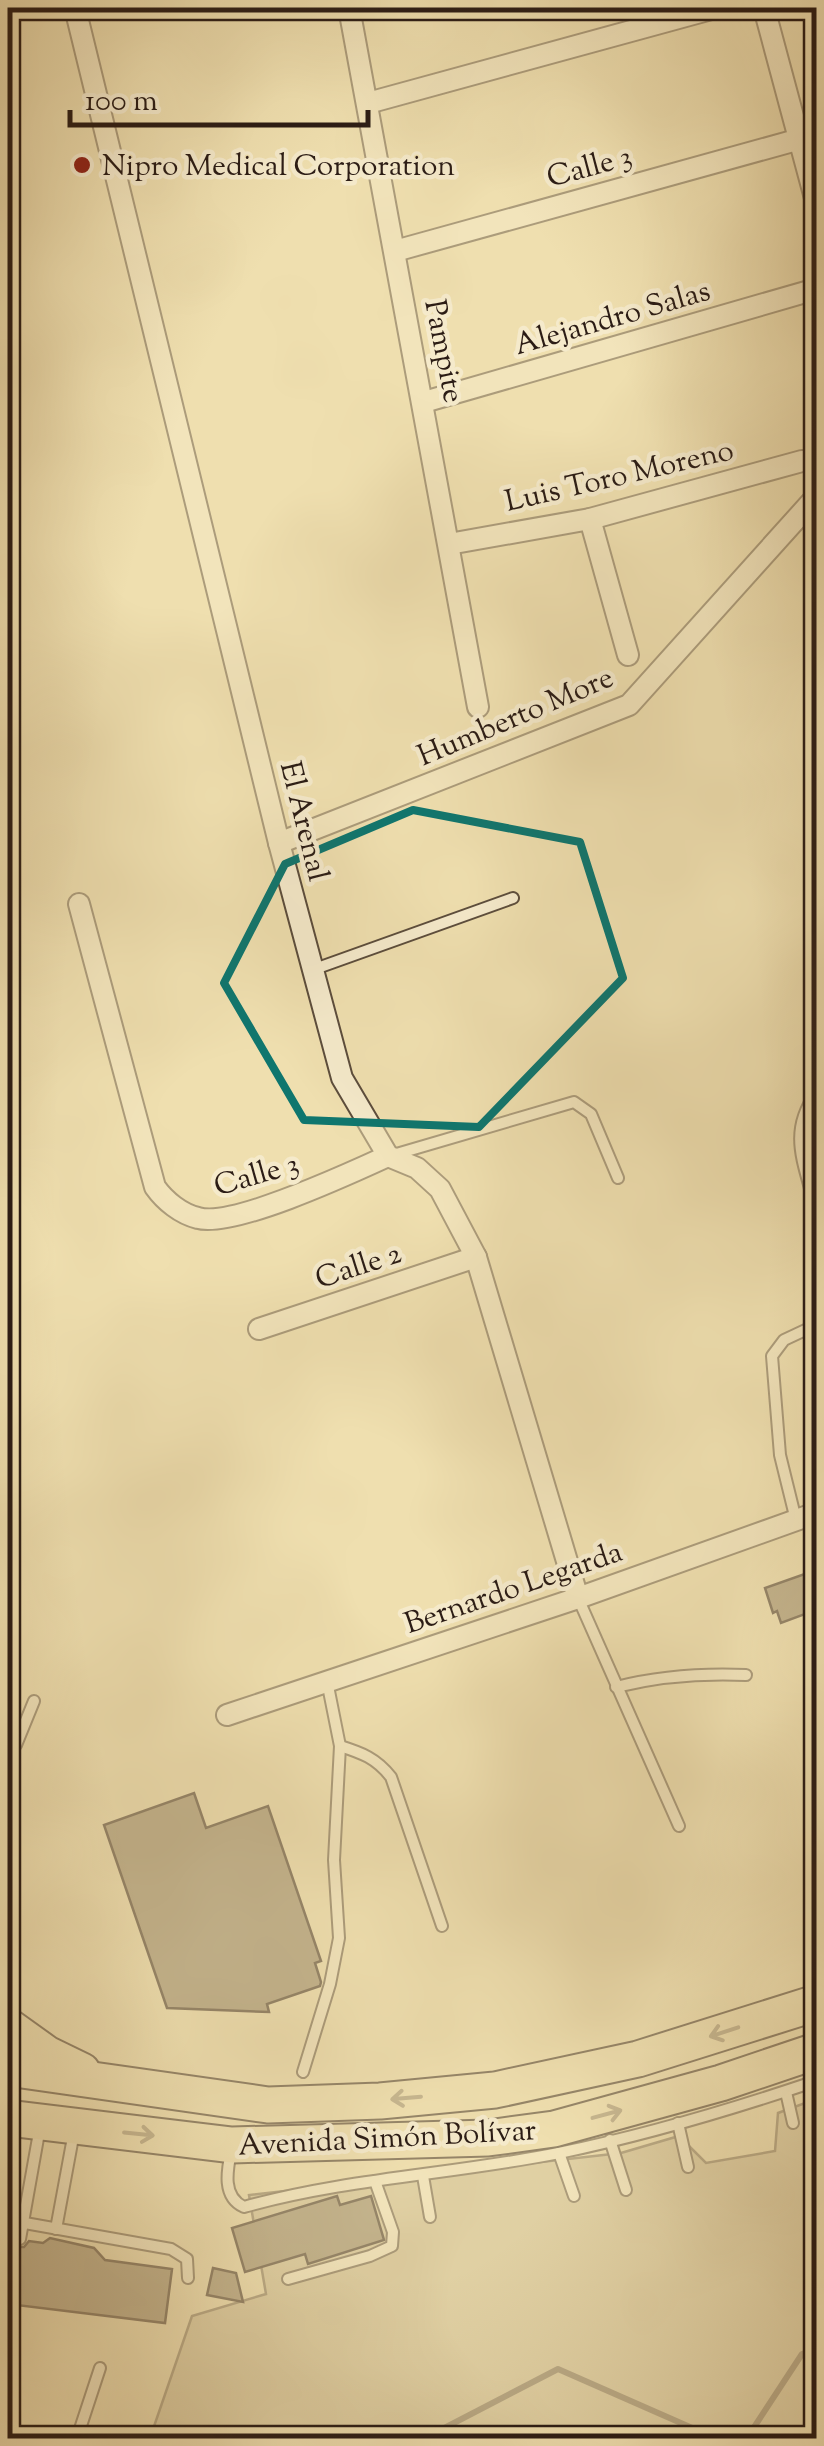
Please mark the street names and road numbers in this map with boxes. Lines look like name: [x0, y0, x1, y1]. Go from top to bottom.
street label: Calle 3: [542, 136, 637, 200]
street label: Alejandro Salas: [510, 271, 716, 368]
street label: Pampite: [412, 296, 474, 407]
street label: Luis Toro Moreno: [501, 430, 738, 525]
street label: Humberto More: [411, 658, 621, 779]
street label: El Arenal: [267, 757, 338, 886]
street label: Calle 3: [209, 1144, 304, 1209]
street label: Calle 2: [310, 1233, 407, 1301]
street label: Bernardo Legarda: [399, 1532, 629, 1647]
street label: Avenida Simón Bolívar: [237, 2110, 537, 2169]

